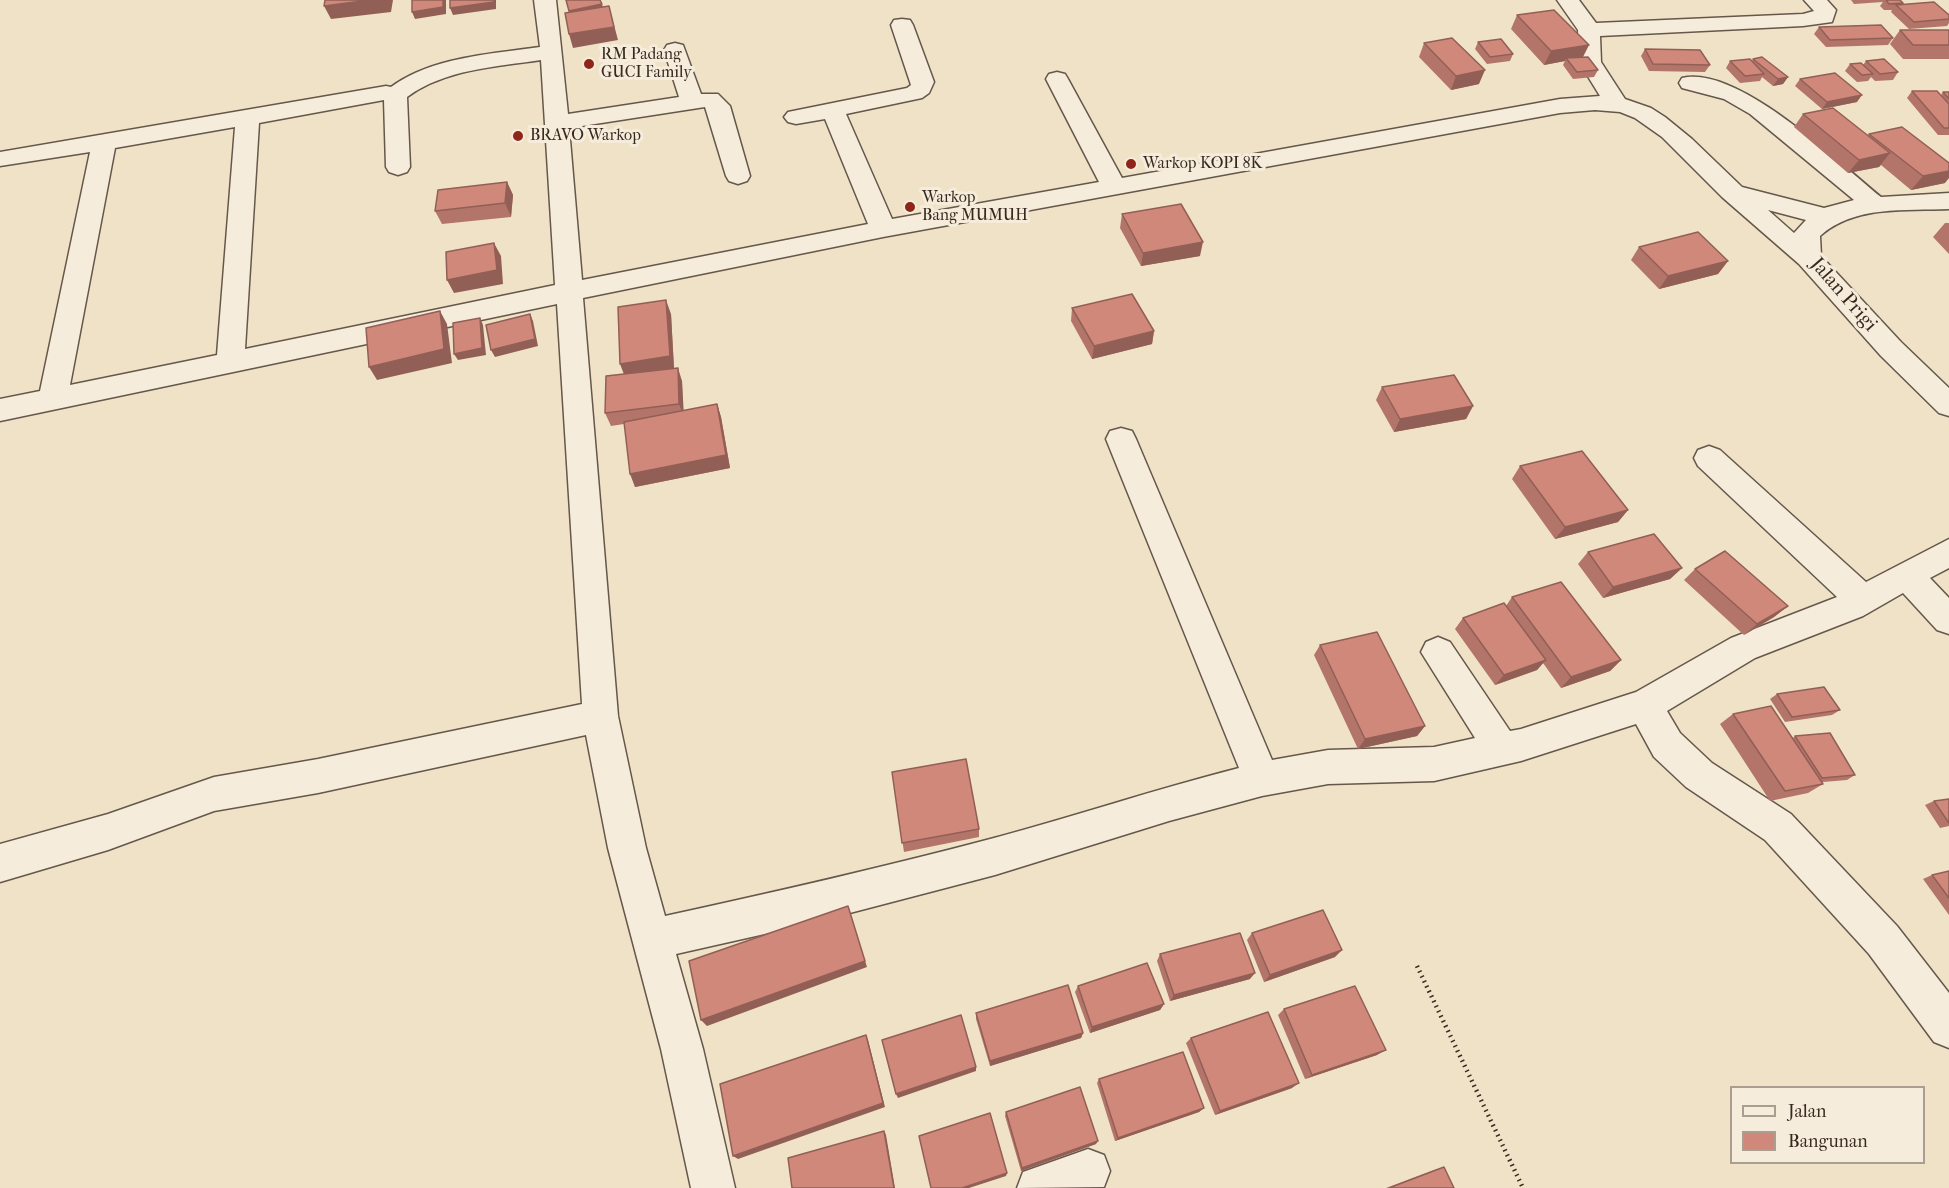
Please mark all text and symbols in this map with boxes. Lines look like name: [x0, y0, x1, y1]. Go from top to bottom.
place label: RM Padang GUCI Family: [601, 45, 692, 83]
marker: RM Padang GUCI Family: [582, 57, 596, 71]
place label: BRAVO Warkop: [530, 126, 641, 146]
marker: BRAVO Warkop: [511, 129, 525, 143]
place label: Warkop KOPI 8K: [1143, 154, 1262, 174]
marker: Warkop KOPI 8K: [1124, 157, 1138, 171]
place label: Warkop Bang MUMUH: [922, 188, 1028, 226]
marker: Warkop Bang MUMUH: [903, 200, 917, 214]
street label: Jalan Prigi: [1804, 253, 1882, 337]
legend: [1730, 1086, 1925, 1164]
text: Jalan: [1788, 1101, 1826, 1122]
text: Bangunan: [1788, 1131, 1868, 1152]

